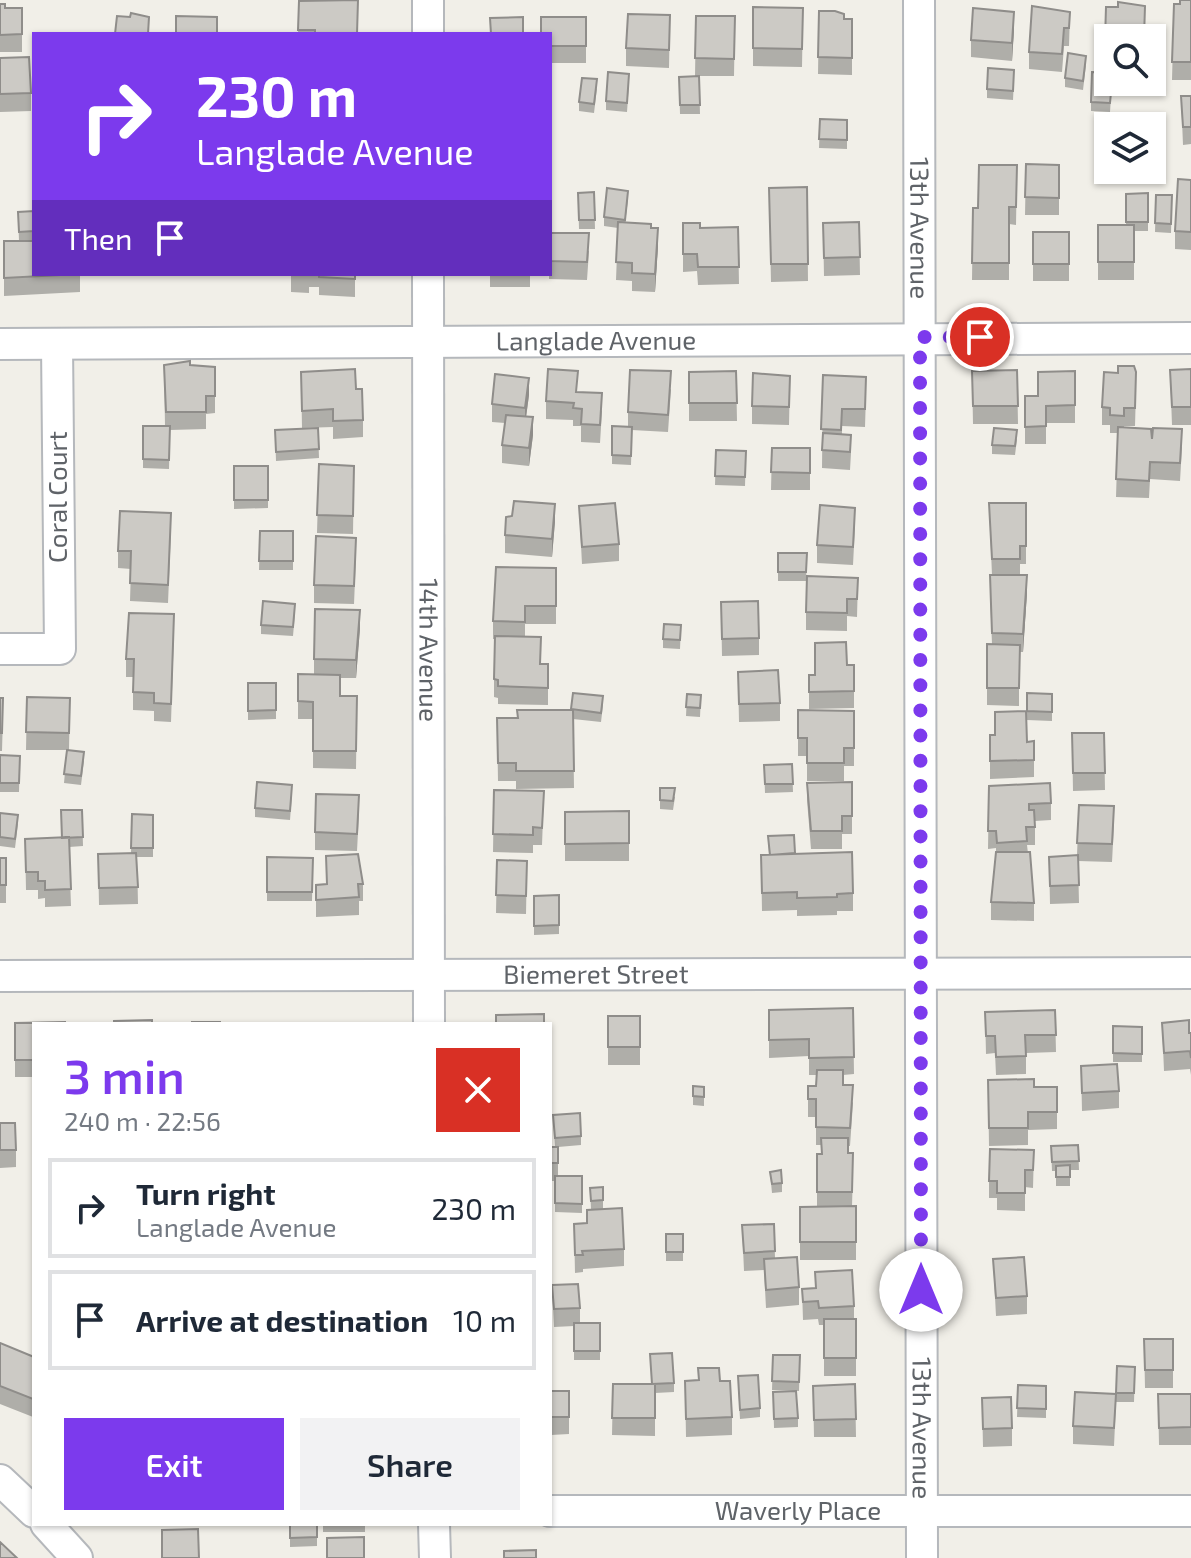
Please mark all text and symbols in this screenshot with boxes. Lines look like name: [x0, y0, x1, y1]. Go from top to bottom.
map controls: [1094, 24, 1166, 184]
button: search: [1094, 24, 1166, 96]
text: 230 m: [196, 61, 357, 128]
icon: right: [64, 64, 168, 168]
button: layers: [1094, 112, 1166, 184]
text: Langlade Avenue: [196, 129, 474, 172]
street label: 13th Avenue: [905, 157, 937, 299]
icon: arrive: [148, 216, 192, 260]
text: Then: [64, 220, 132, 256]
pin: [946, 303, 1014, 371]
icon: arrive: [958, 315, 1002, 359]
street label: Langlade Avenue: [496, 323, 696, 356]
street label: Coral Court: [41, 431, 72, 563]
street label: 14th Avenue: [414, 578, 446, 722]
street label: Biemeret Street: [503, 957, 689, 989]
text: 3 min: [64, 1046, 185, 1104]
button: close: [436, 1048, 520, 1132]
text: 240 m · 22:56: [64, 1105, 221, 1136]
text: Turn right: [136, 1175, 276, 1211]
icon: right: [68, 1186, 112, 1230]
text: 230 m: [431, 1190, 516, 1226]
text: Langlade Avenue: [136, 1211, 336, 1242]
position arrow: [879, 1248, 963, 1332]
icon: arrive: [68, 1298, 112, 1342]
text: Arrive at destination: [136, 1302, 428, 1338]
text: 10 m: [453, 1302, 516, 1338]
street label: 13th Avenue: [908, 1357, 939, 1499]
button: Exit: [64, 1418, 284, 1510]
button: Share: [300, 1418, 520, 1510]
street label: Waverly Place: [715, 1494, 881, 1525]

